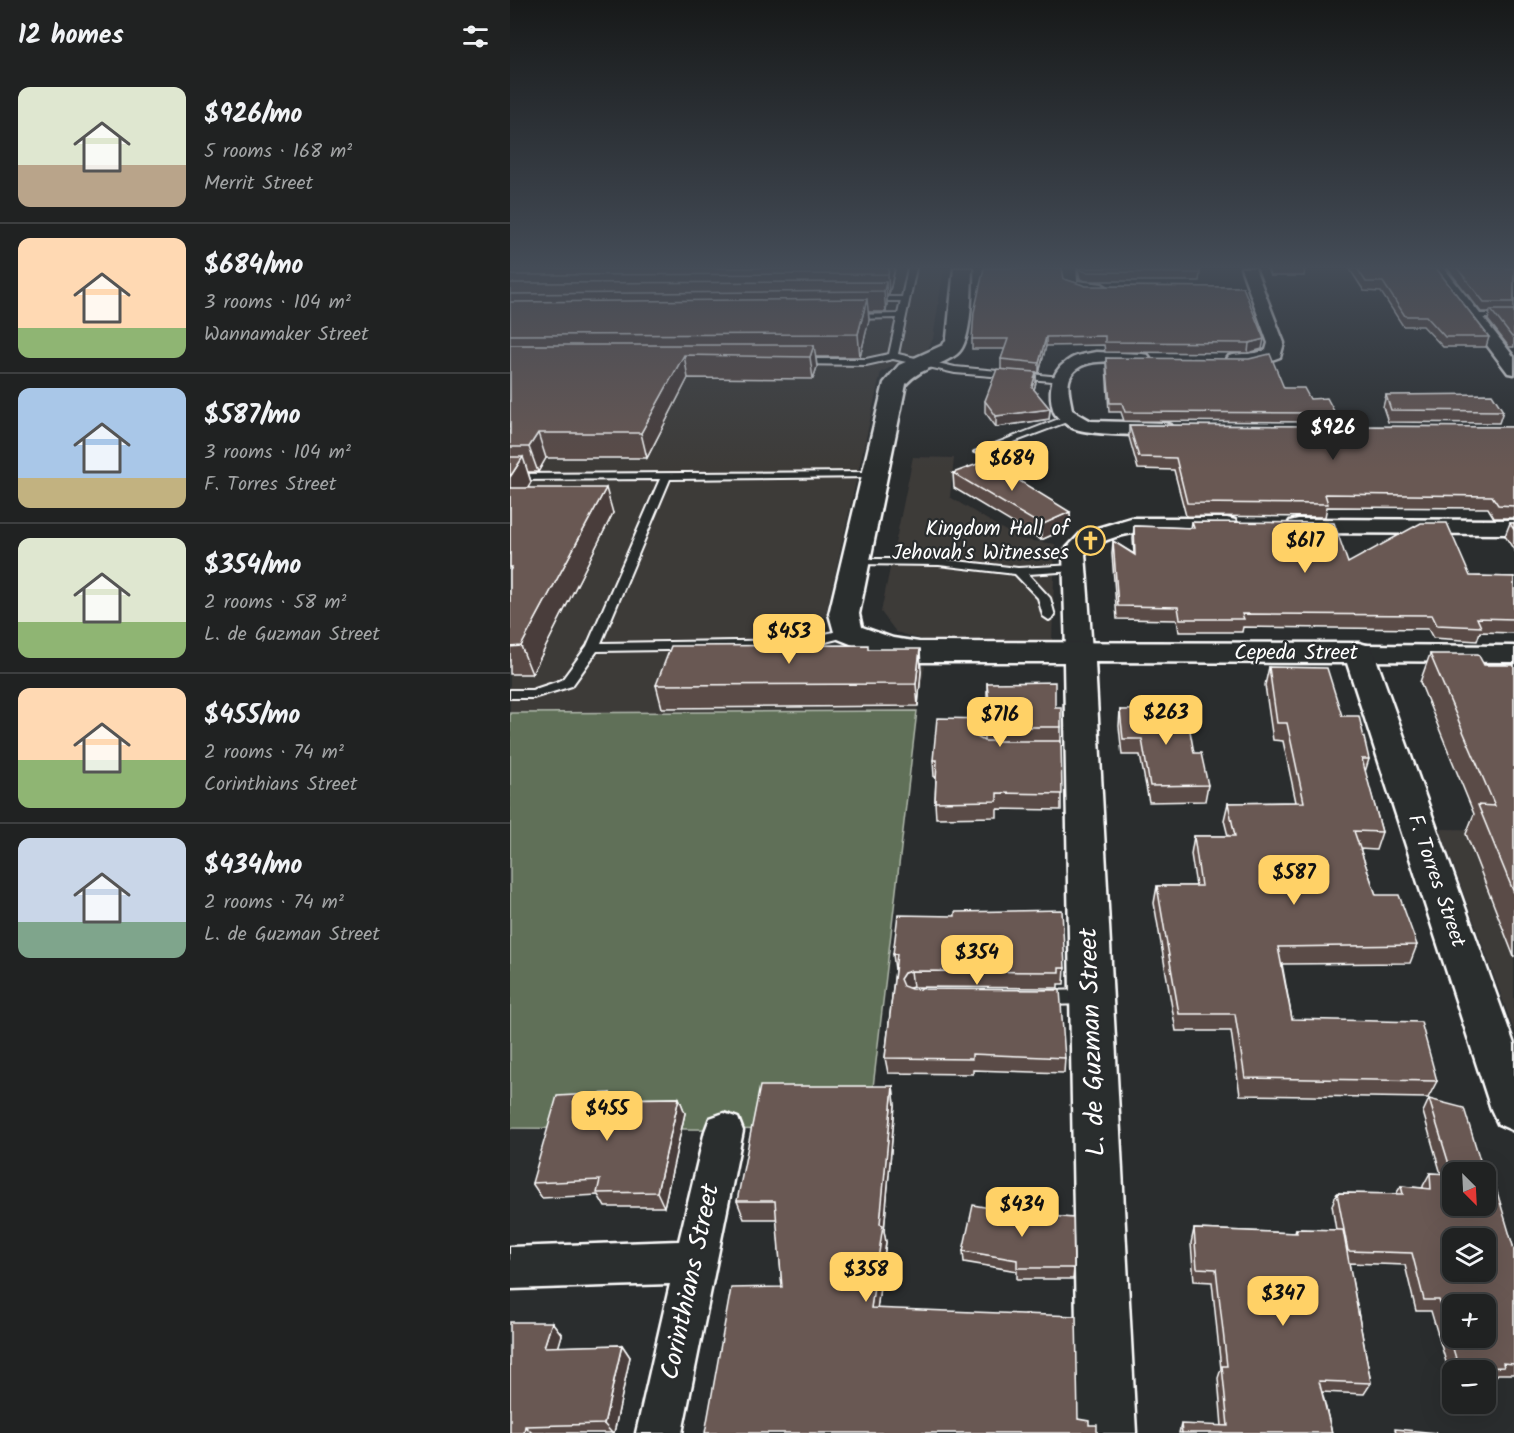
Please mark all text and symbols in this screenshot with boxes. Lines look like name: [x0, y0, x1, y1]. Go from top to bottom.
text: 12 homes: [18, 15, 124, 57]
icon: filters: [459, 20, 492, 53]
text: $926/mo: [204, 94, 302, 136]
icon: home: [66, 111, 138, 183]
text: 5 rooms · 168 m²: [204, 136, 352, 168]
text: Merrit Street: [204, 168, 313, 200]
text: $684/mo: [204, 245, 303, 287]
icon: home: [66, 262, 138, 334]
text: 3 rooms · 104 m²: [204, 287, 351, 319]
text: Wannamaker Street: [204, 319, 369, 351]
text: $587/mo: [204, 395, 301, 437]
pin: $926: [1297, 410, 1369, 461]
icon: home: [66, 412, 138, 484]
text: $926: [1311, 413, 1355, 445]
text: 3 rooms · 104 m²: [204, 437, 351, 469]
pin: $684: [976, 441, 1048, 492]
text: $684: [989, 444, 1035, 476]
text: F. Torres Street: [204, 469, 336, 501]
place label: Kingdom Hall of Jehovah's Witnesses: [892, 513, 1071, 570]
pin: $617: [1269, 523, 1341, 574]
church icon: Kingdom Hall of Jehovah's Witnesses: [1074, 525, 1106, 557]
text: $617: [1286, 526, 1324, 558]
text: $354/mo: [204, 545, 301, 587]
icon: home: [66, 562, 138, 634]
text: 2 rooms · 58 m²: [204, 587, 346, 619]
pin: $453: [753, 614, 825, 665]
text: $453: [767, 617, 811, 649]
text: L. de Guzman Street: [204, 619, 380, 651]
street label: Cepeda Street: [1234, 637, 1359, 670]
text: $455/mo: [204, 695, 300, 737]
pin: $263: [1130, 695, 1202, 746]
pin: $716: [964, 697, 1036, 748]
text: $263: [1143, 698, 1189, 730]
text: $716: [981, 700, 1019, 732]
icon: home: [66, 712, 138, 784]
text: 2 rooms · 74 m²: [204, 737, 344, 769]
text: Corinthians Street: [204, 769, 358, 801]
street label: F. Torres Street: [1398, 810, 1475, 953]
text: $434/mo: [204, 845, 302, 887]
pin: $587: [1258, 855, 1330, 906]
text: $587: [1272, 858, 1316, 890]
icon: home: [66, 862, 138, 934]
text: 2 rooms · 74 m²: [204, 887, 344, 919]
text: L. de Guzman Street: [204, 919, 380, 951]
street label: L. de Guzman Street: [1068, 926, 1118, 1157]
pin: $354: [941, 935, 1013, 986]
text: $354: [955, 938, 999, 970]
pin: $455: [571, 1091, 643, 1142]
text: $455: [586, 1094, 628, 1126]
north arrow: [1442, 1162, 1496, 1216]
map controls: [1442, 1162, 1496, 1414]
street label: Corinthians Street: [650, 1179, 732, 1384]
pin: $434: [986, 1187, 1058, 1238]
text: $434: [1000, 1190, 1044, 1222]
button: layers: [1442, 1228, 1496, 1282]
pin: $358: [830, 1252, 902, 1303]
text: $358: [844, 1255, 888, 1287]
pin: $347: [1247, 1276, 1319, 1327]
text: $347: [1261, 1279, 1305, 1311]
button: +: [1442, 1294, 1496, 1348]
button: −: [1442, 1360, 1496, 1414]

